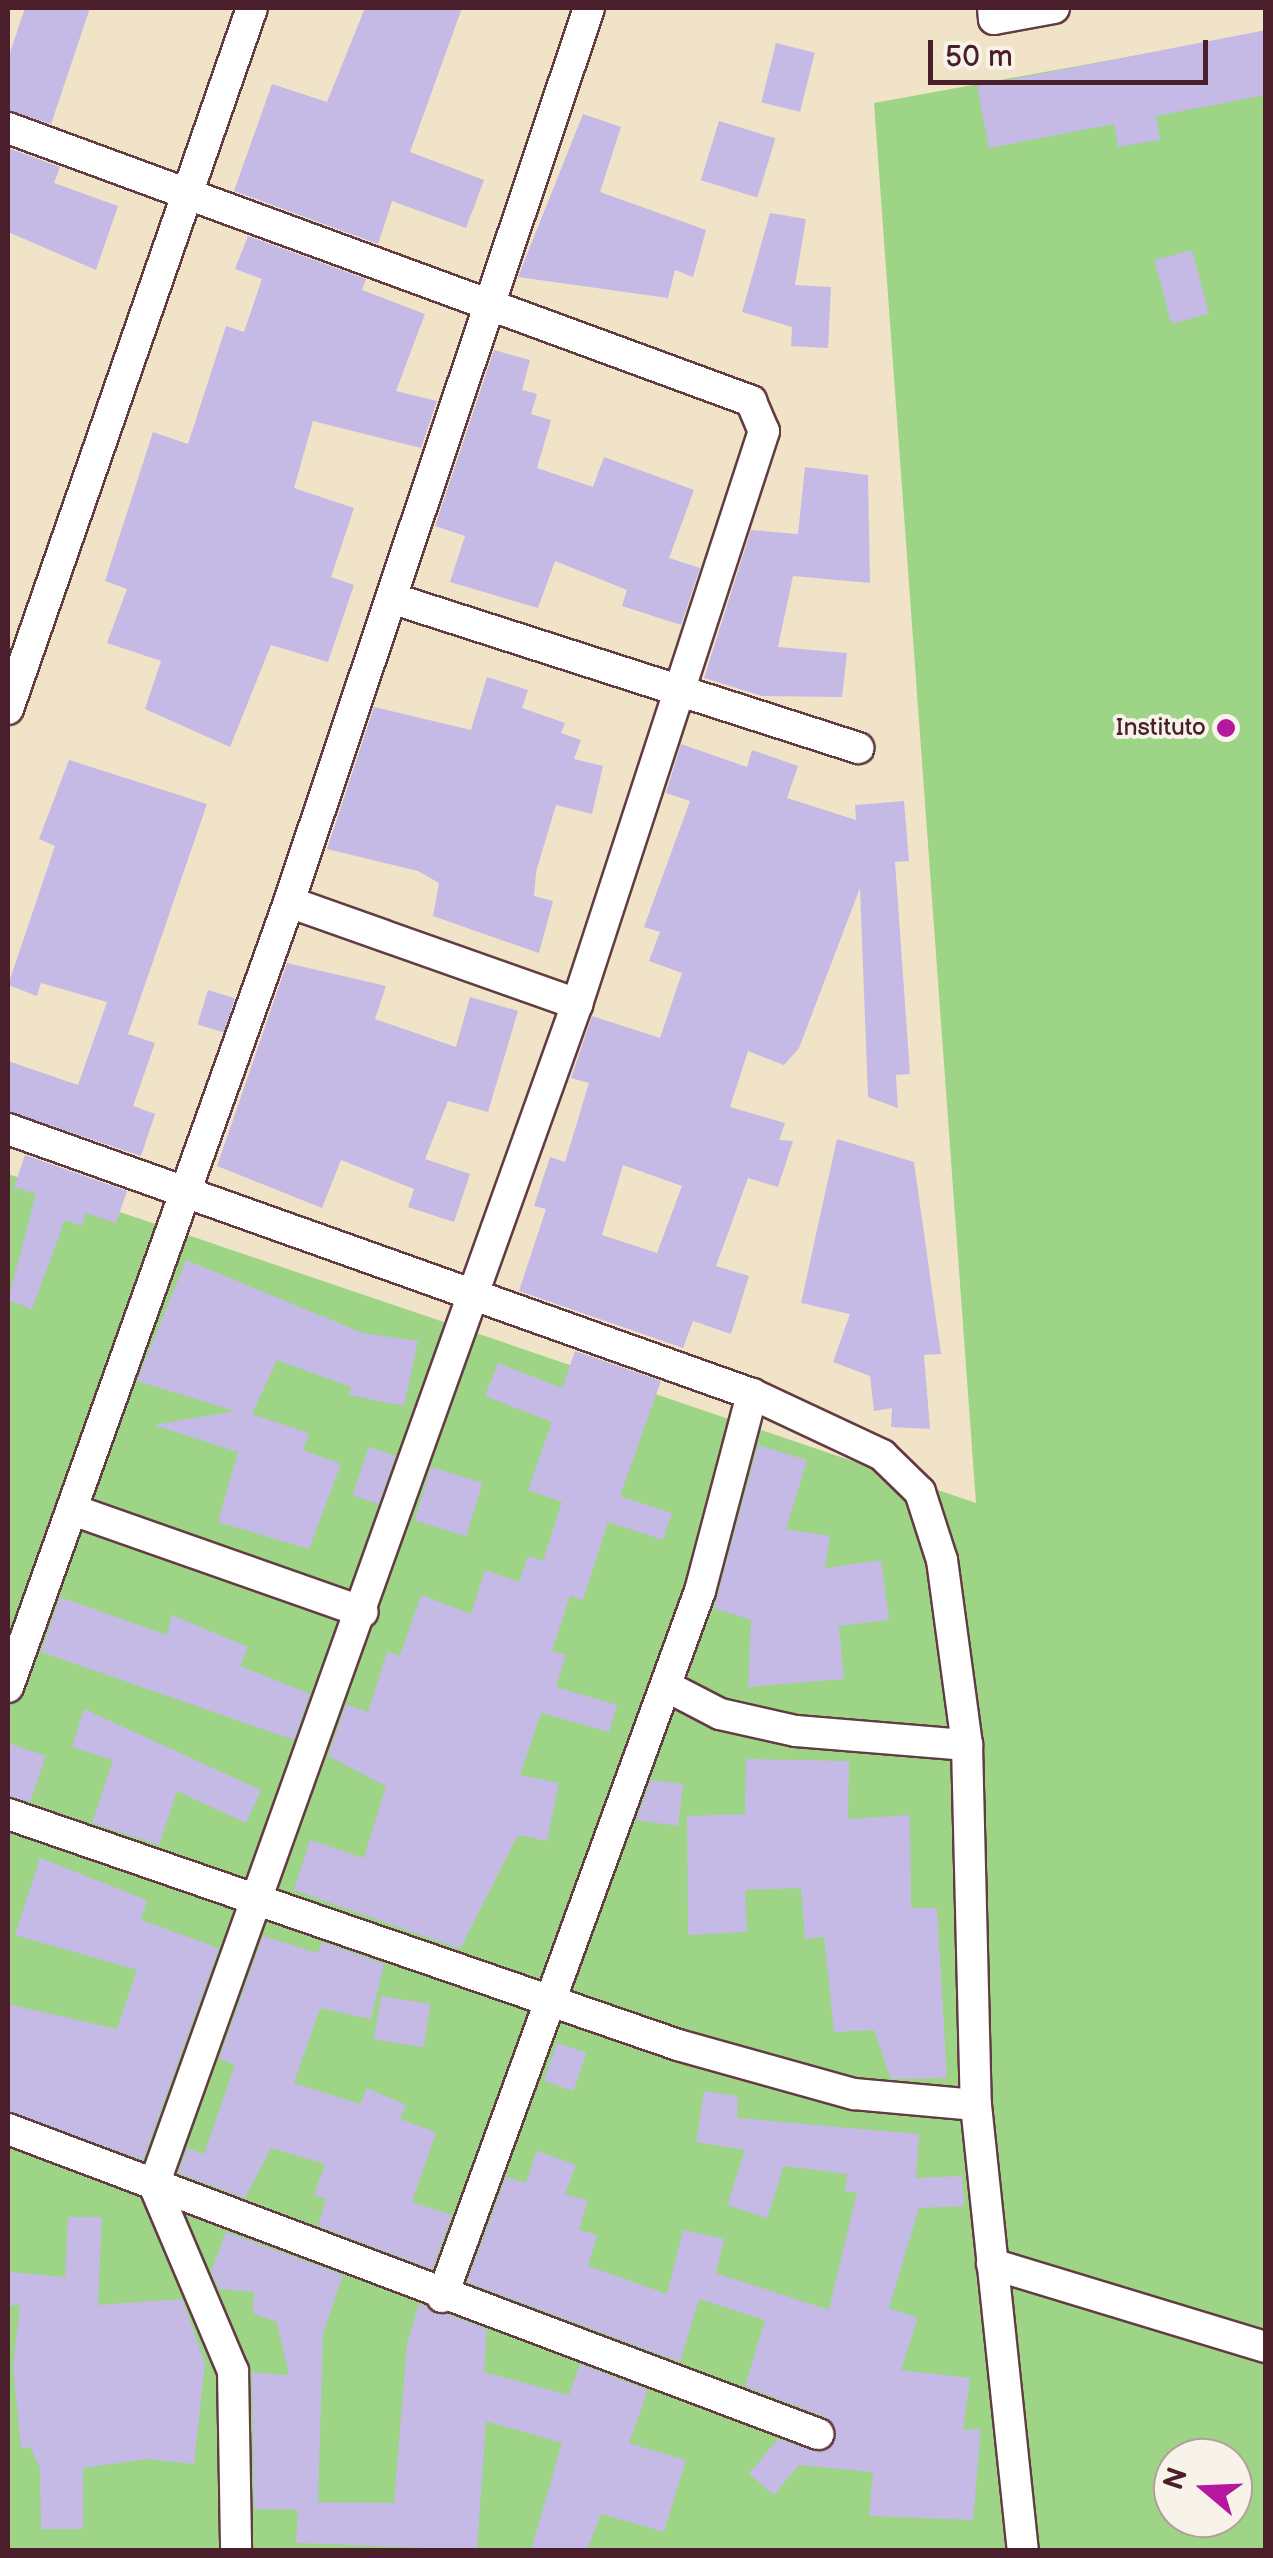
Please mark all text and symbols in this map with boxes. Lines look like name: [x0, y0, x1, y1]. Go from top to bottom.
scale bar: [933, 20, 1213, 82]
text: 50 m: [945, 39, 1013, 75]
place label: Instituto: [1116, 713, 1206, 743]
marker: Instituto: [1215, 717, 1237, 739]
north arrow: [1153, 2438, 1253, 2538]
text: N: [1157, 2463, 1195, 2494]

